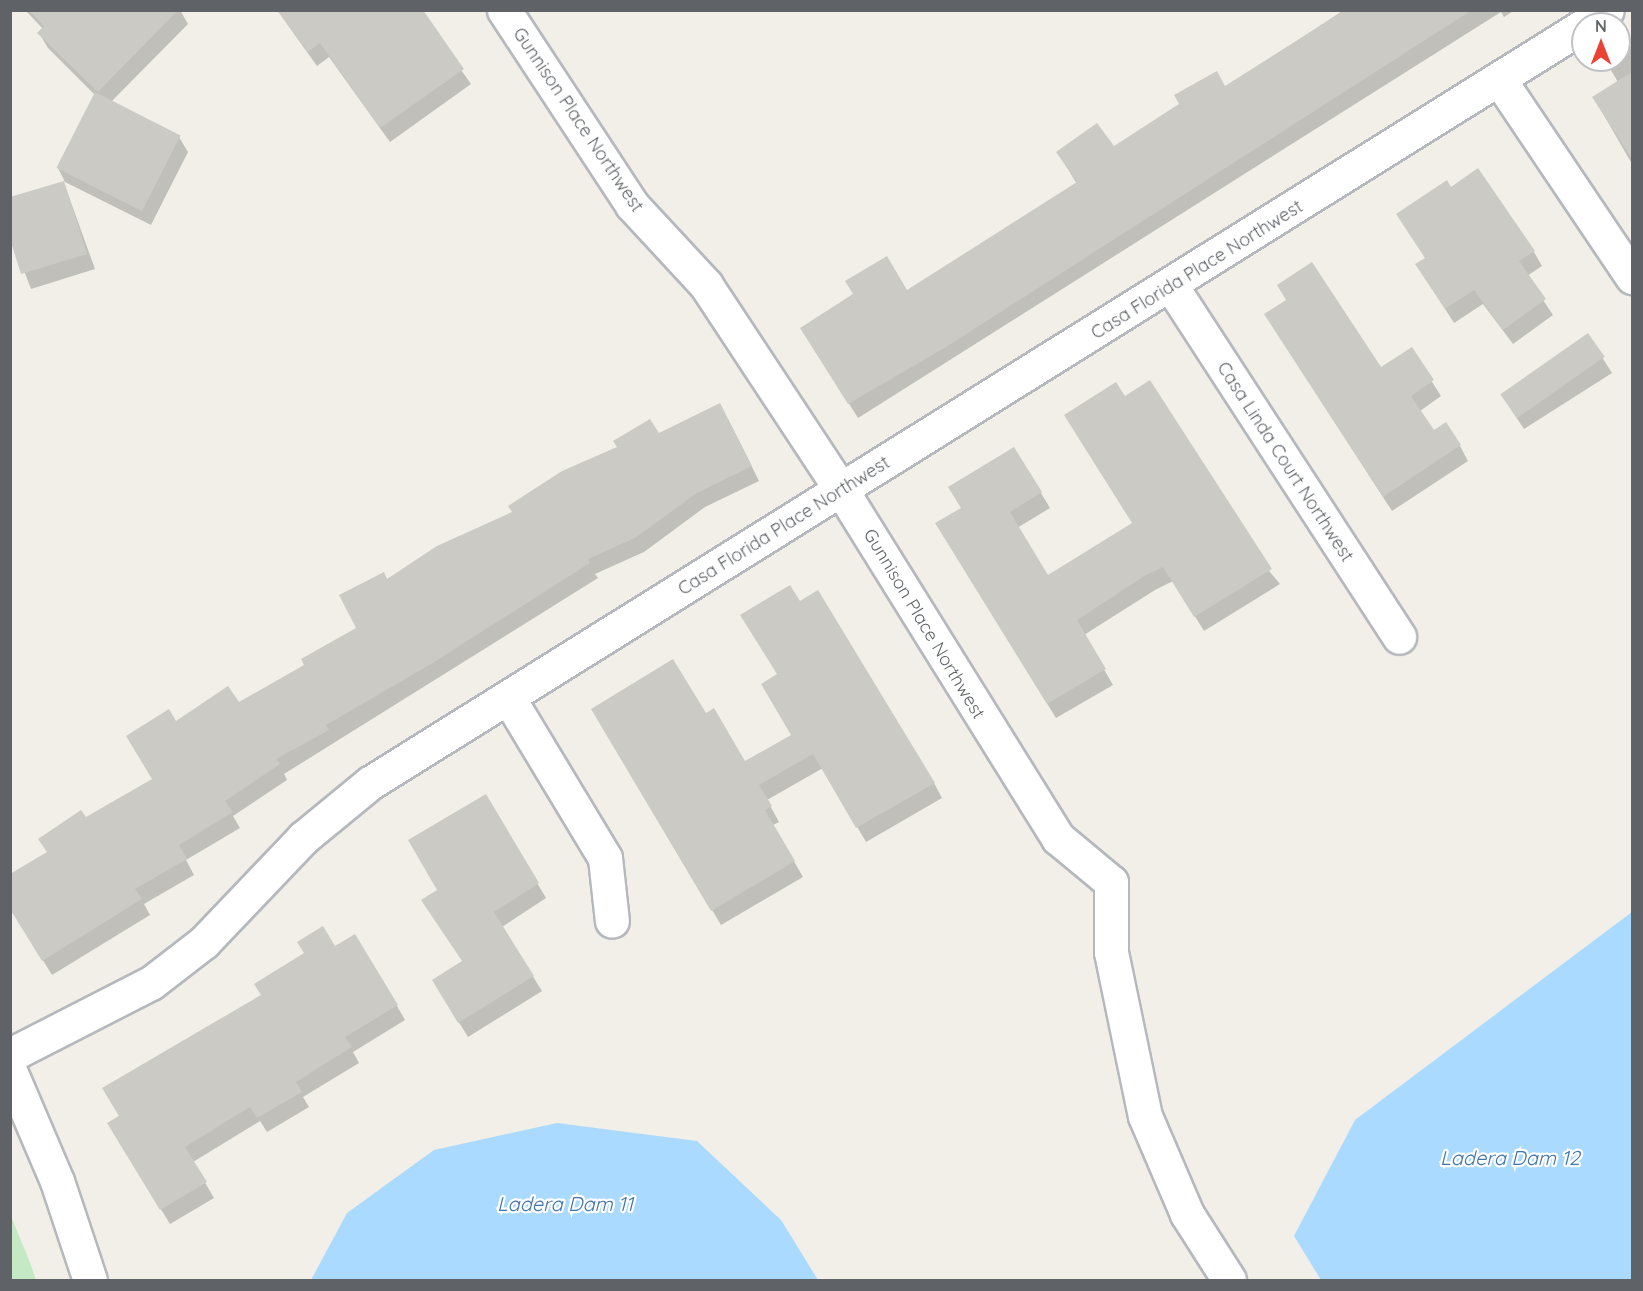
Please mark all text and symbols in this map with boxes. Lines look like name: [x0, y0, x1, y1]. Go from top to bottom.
north arrow: [1571, 12, 1631, 72]
text: N: [1595, 16, 1607, 36]
street label: Gunnison Place Northwest: [508, 24, 648, 216]
street label: Casa Florida Place Northwest: [1087, 196, 1307, 344]
street label: Casa Linda Court Northwest: [1212, 358, 1358, 566]
street label: Casa Florida Place Northwest: [674, 452, 894, 600]
street label: Gunnison Place Northwest: [859, 525, 989, 723]
water label: Ladera Dam 12: [1440, 1145, 1580, 1169]
water label: Ladera Dam 11: [497, 1191, 633, 1215]

